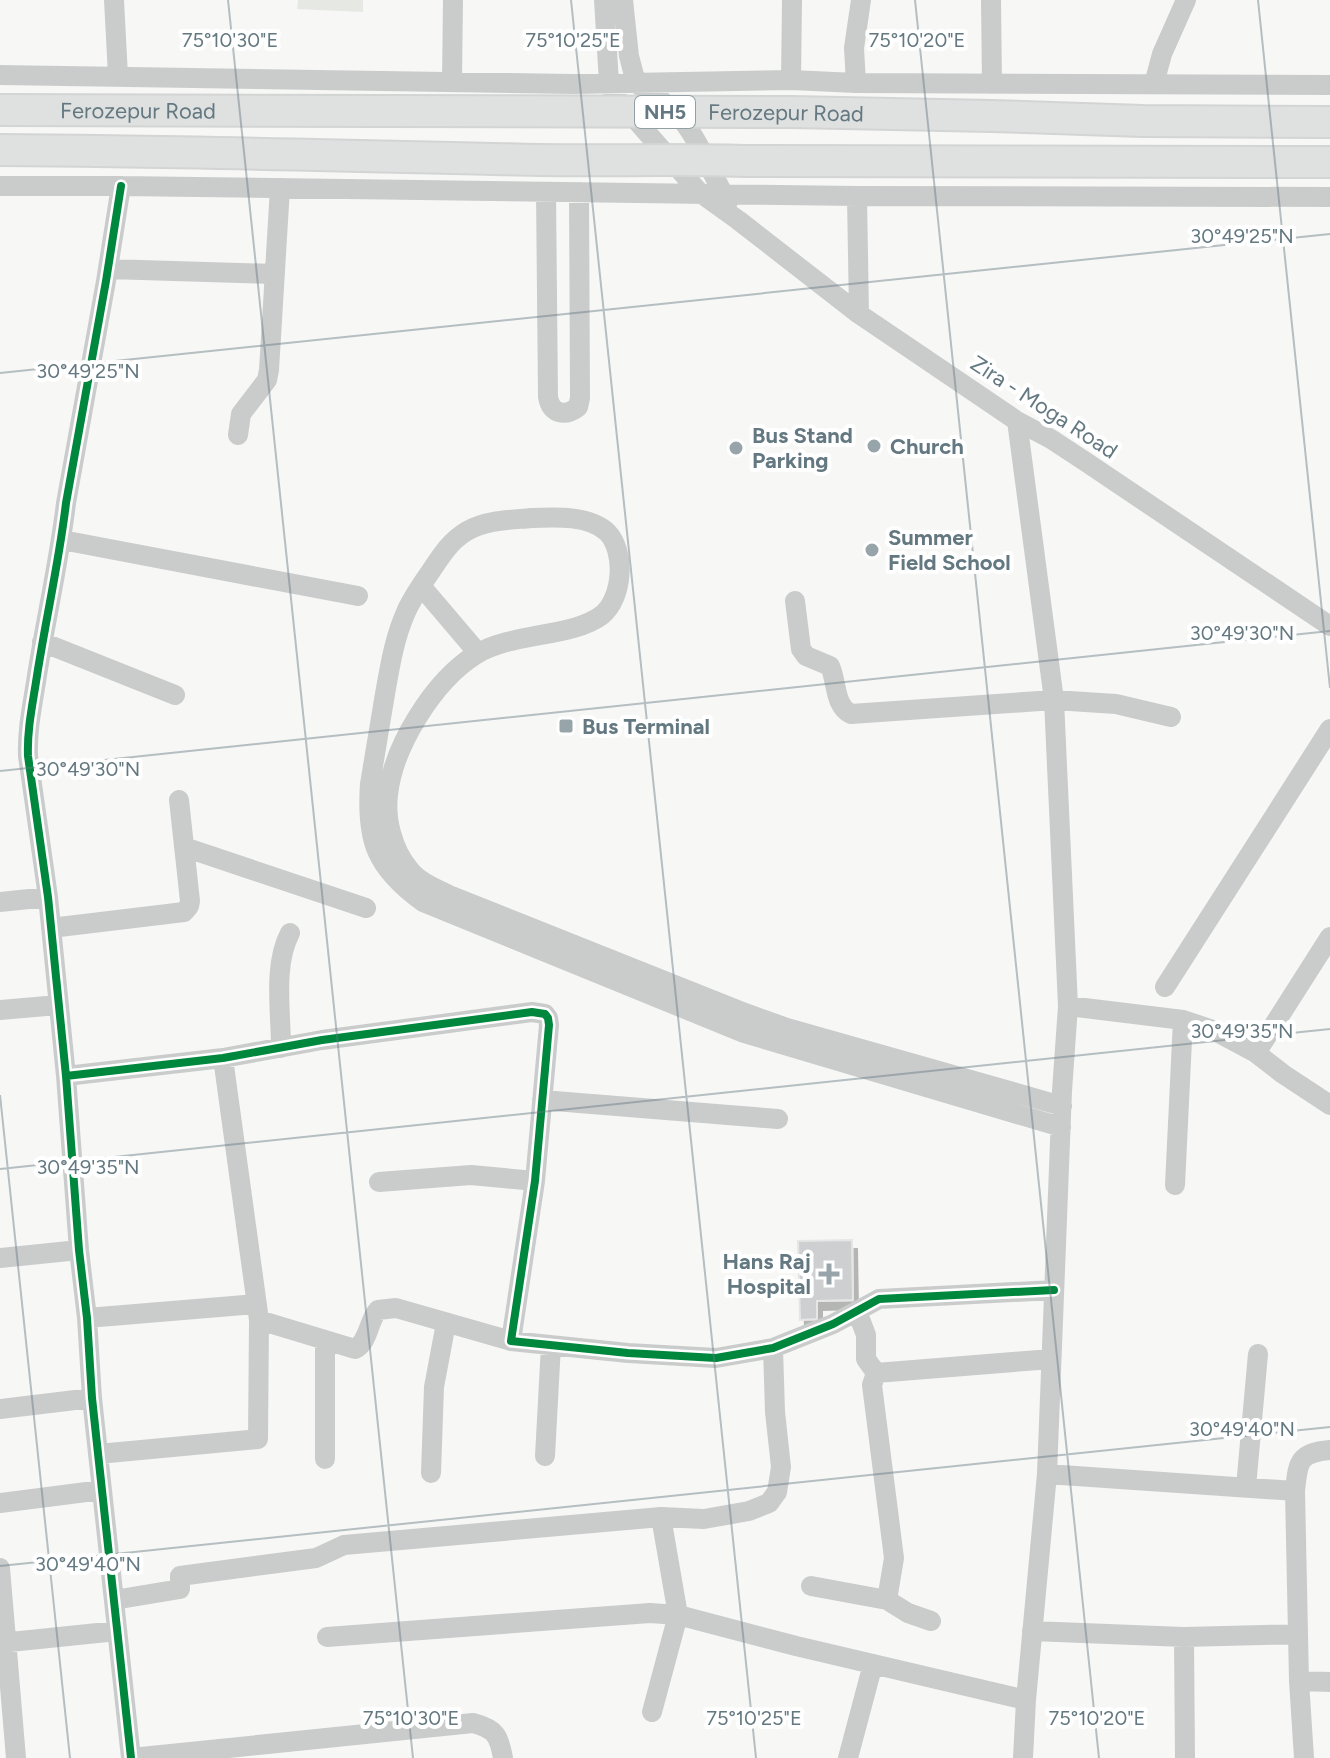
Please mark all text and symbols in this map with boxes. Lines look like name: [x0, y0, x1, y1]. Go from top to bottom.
text: 75°10'30"E: [182, 28, 278, 52]
text: 75°10'25"E: [525, 28, 621, 52]
text: 75°10'20"E: [869, 28, 965, 52]
road number: NH5: [635, 96, 695, 128]
street label: Ferozepur Road: [60, 97, 216, 124]
street label: Ferozepur Road: [708, 98, 864, 127]
text: 30°49'25"N: [1190, 224, 1294, 248]
street label: Zira - Moga Road: [966, 350, 1122, 464]
text: 30°49'25"N: [36, 359, 140, 383]
place label: Bus Stand Parking: [752, 422, 853, 474]
place label: Church: [890, 433, 964, 460]
marker: Church: [865, 437, 883, 455]
marker: Bus Stand Parking: [727, 439, 745, 457]
place label: Summer Field School: [888, 524, 1011, 576]
marker: Summer Field School: [863, 541, 881, 559]
text: 30°49'30"N: [1190, 621, 1294, 645]
place label: Bus Terminal: [582, 713, 710, 740]
marker: Bus Terminal: [557, 717, 575, 735]
text: 30°49'30"N: [36, 757, 140, 781]
text: 30°49'35"N: [1190, 1019, 1294, 1043]
text: 30°49'35"N: [36, 1155, 140, 1179]
place label: Hans Raj Hospital: [722, 1248, 811, 1300]
marker: Hans Raj Hospital: [818, 1263, 840, 1285]
text: 30°49'40"N: [1189, 1417, 1295, 1441]
text: 30°49'40"N: [35, 1552, 141, 1576]
text: 75°10'30"E: [363, 1706, 459, 1730]
text: 75°10'25"E: [706, 1706, 802, 1730]
text: 75°10'20"E: [1049, 1706, 1145, 1730]

